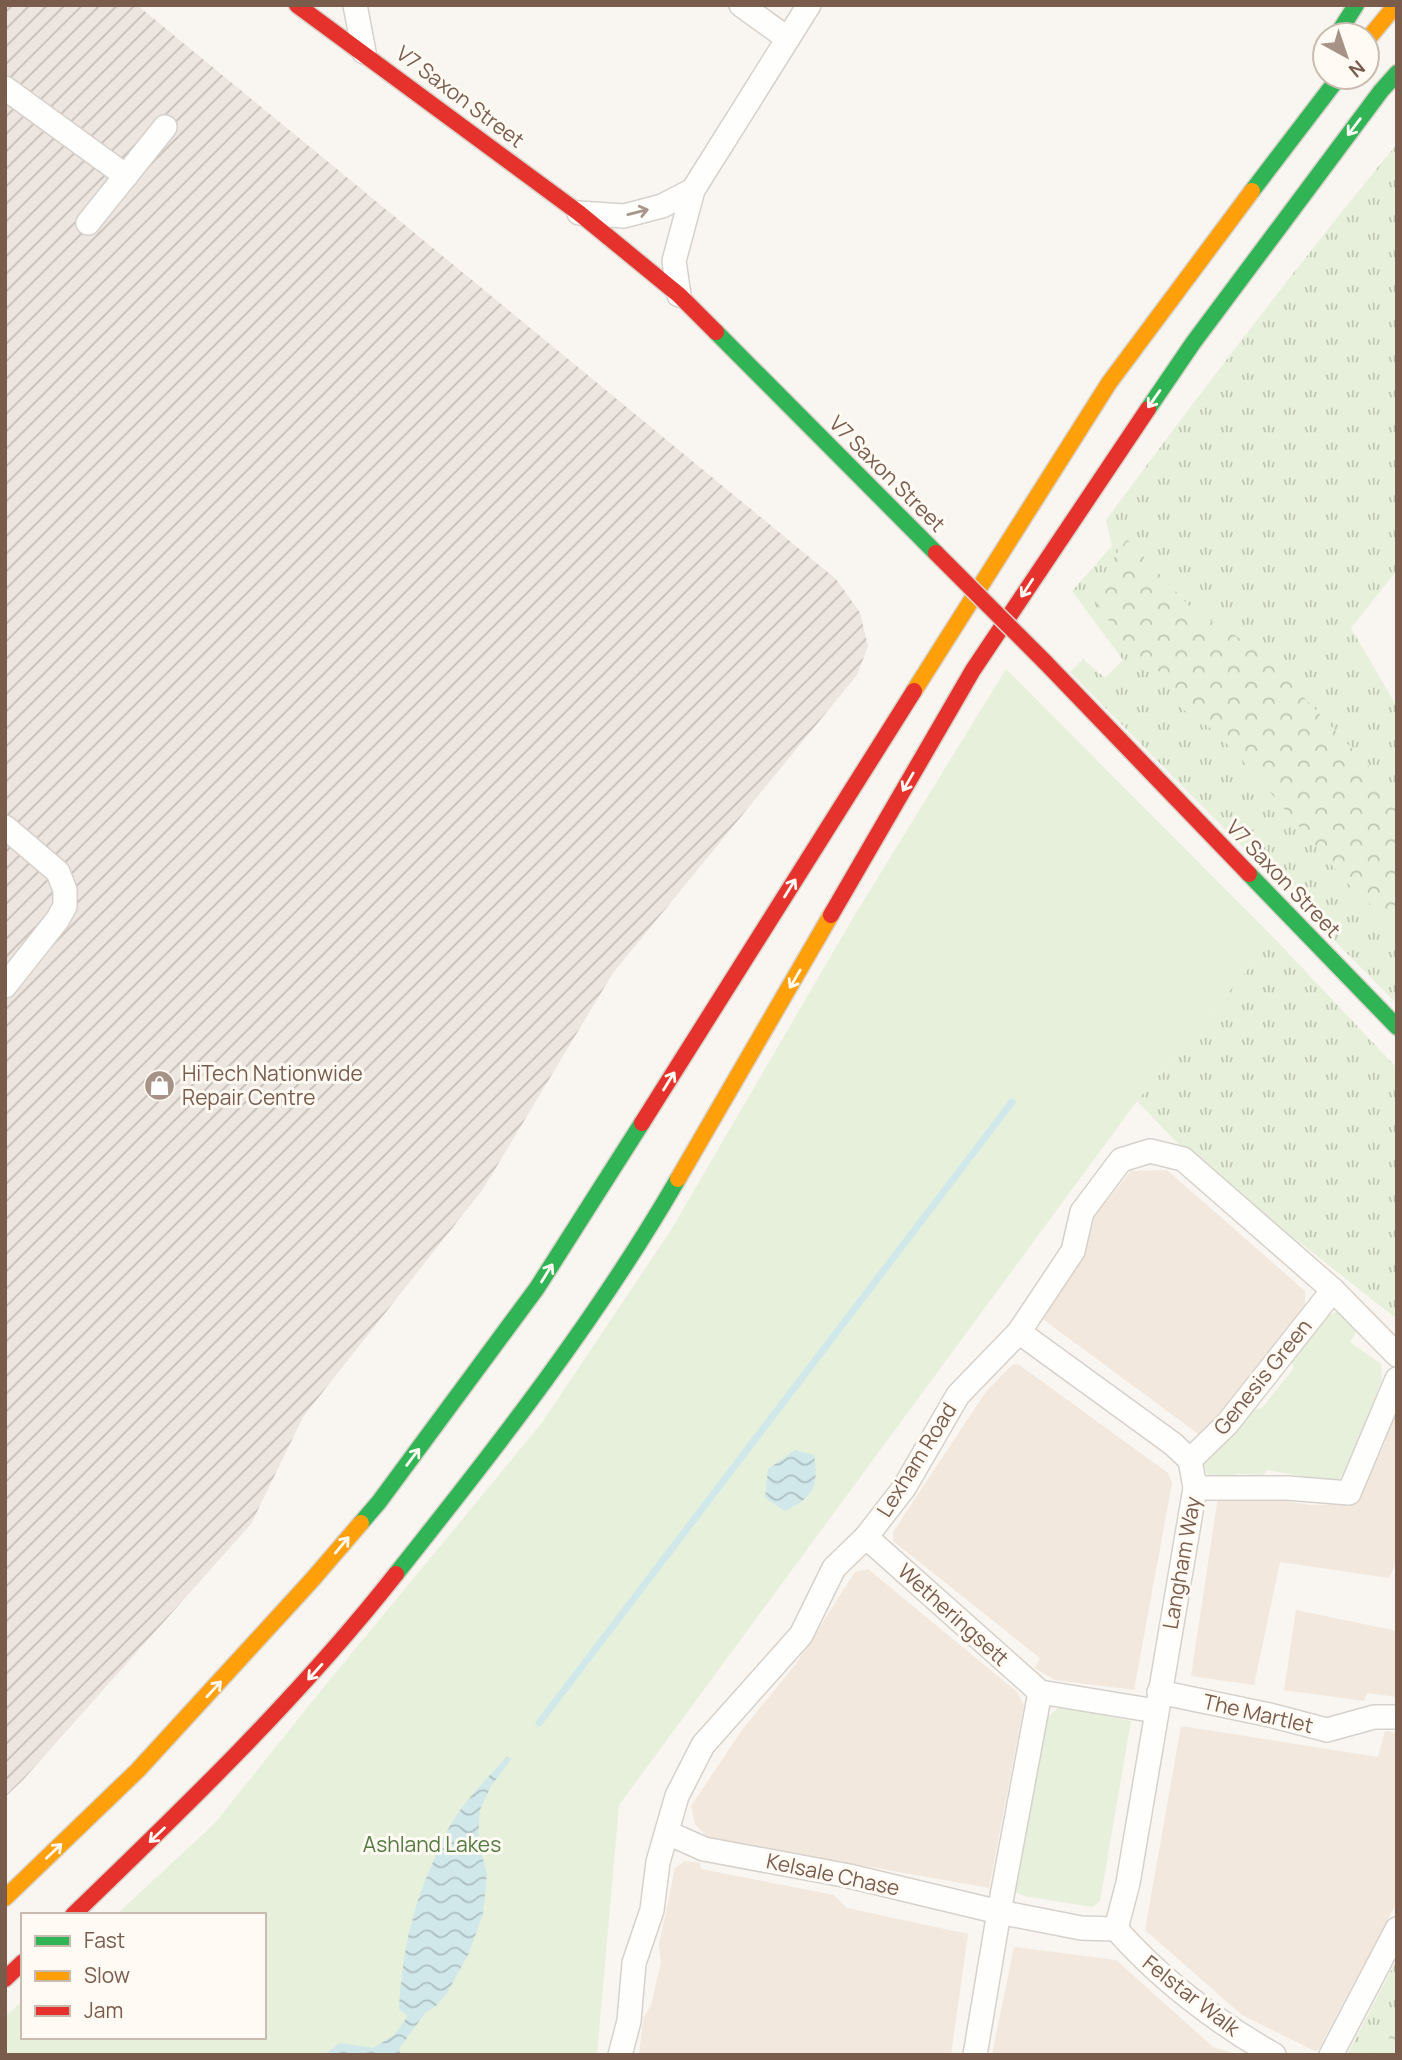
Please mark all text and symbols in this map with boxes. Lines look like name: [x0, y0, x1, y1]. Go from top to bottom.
north arrow: [1311, 21, 1381, 91]
street label: V7 Saxon Street: [391, 39, 530, 154]
text: N: [1343, 55, 1371, 83]
one-way arrow: [1347, 117, 1362, 135]
one-way arrow: [626, 205, 649, 218]
one-way arrow: [1147, 389, 1161, 408]
street label: V7 Saxon Street: [824, 409, 952, 537]
one-way arrow: [1019, 578, 1034, 597]
one-way arrow: [901, 771, 914, 792]
street label: V7 Saxon Street: [1220, 813, 1347, 943]
one-way arrow: [784, 879, 798, 899]
one-way arrow: [788, 969, 802, 989]
place label: HiTech Nationwide Repair Centre: [182, 1059, 363, 1111]
shop icon: HiTech Nationwide Repair Centre: [142, 1069, 176, 1103]
one-way arrow: [661, 1072, 676, 1091]
one-way arrow: [540, 1264, 554, 1283]
street label: Genesis Green: [1207, 1313, 1318, 1440]
street label: Lexham Road: [870, 1397, 962, 1522]
one-way arrow: [405, 1448, 420, 1466]
street label: Langham Way: [1156, 1494, 1206, 1631]
one-way arrow: [334, 1537, 350, 1555]
street label: Wetheringsett: [892, 1557, 1015, 1672]
one-way arrow: [307, 1662, 323, 1680]
one-way arrow: [205, 1681, 222, 1698]
street label: The Martlet: [1200, 1687, 1316, 1739]
one-way arrow: [148, 1826, 165, 1843]
park label: Ashland Lakes: [363, 1830, 501, 1858]
one-way arrow: [46, 1842, 63, 1859]
street label: Kelsale Chase: [764, 1846, 902, 1902]
legend: [21, 1913, 266, 2039]
text: Fast: [84, 1926, 125, 1954]
street label: Felstar Walk: [1137, 1948, 1246, 2042]
text: Slow: [84, 1961, 130, 1989]
text: Jam: [84, 1996, 123, 2024]

